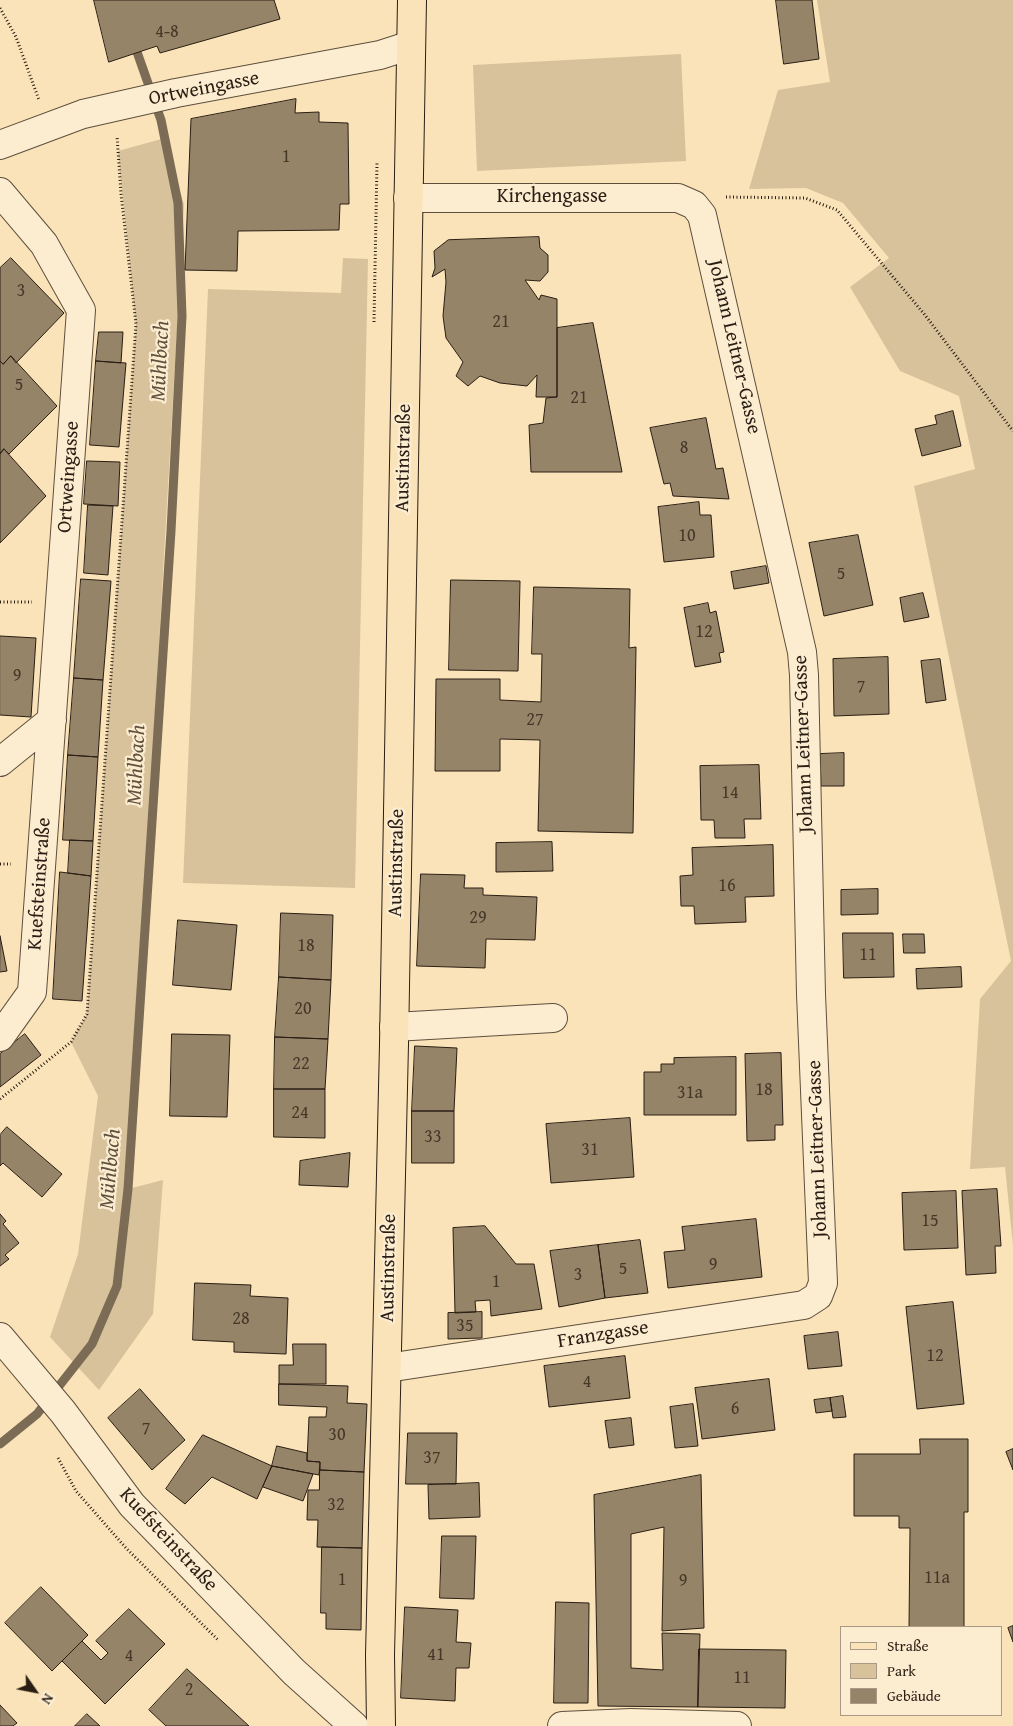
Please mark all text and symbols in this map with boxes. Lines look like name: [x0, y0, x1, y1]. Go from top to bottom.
house number: 4-8: [155, 21, 179, 43]
street label: Ortweingasse: [147, 67, 261, 111]
house number: 1: [282, 146, 290, 168]
street label: Kirchengasse: [497, 185, 607, 209]
street label: Johann Leitner-Gasse: [702, 258, 766, 436]
house number: 3: [17, 280, 25, 302]
house number: 21: [492, 311, 510, 333]
water label: Mühlbach: [146, 320, 176, 402]
house number: 5: [15, 374, 23, 396]
house number: 21: [570, 387, 588, 409]
street label: Austinstraße: [391, 404, 417, 512]
street label: Ortweingasse: [53, 420, 85, 534]
house number: 8: [680, 437, 688, 459]
house number: 10: [678, 525, 696, 547]
house number: 5: [837, 563, 845, 585]
house number: 12: [695, 621, 713, 643]
street label: Johann Leitner-Gasse: [789, 655, 819, 833]
house number: 9: [13, 665, 21, 687]
house number: 7: [857, 676, 865, 698]
house number: 27: [526, 709, 544, 731]
water label: Mühlbach: [122, 724, 152, 806]
house number: 14: [721, 782, 739, 804]
street label: Austinstraße: [384, 809, 410, 917]
street label: Kuefsteinstraße: [23, 817, 57, 951]
house number: 16: [718, 875, 736, 897]
house number: 29: [469, 907, 487, 929]
house number: 18: [297, 935, 315, 957]
house number: 11: [859, 944, 877, 966]
house number: 20: [294, 998, 312, 1020]
house number: 22: [292, 1053, 310, 1075]
street label: Johann Leitner-Gasse: [803, 1060, 833, 1238]
house number: 18: [755, 1079, 773, 1101]
house number: 31a: [677, 1082, 703, 1104]
house number: 24: [291, 1102, 309, 1124]
house number: 33: [424, 1126, 442, 1148]
water label: Mühlbach: [95, 1128, 127, 1210]
house number: 31: [581, 1139, 599, 1161]
house number: 15: [921, 1210, 939, 1232]
street label: Austinstraße: [376, 1214, 402, 1322]
house number: 9: [709, 1254, 717, 1276]
house number: 5: [619, 1258, 627, 1280]
house number: 3: [574, 1264, 582, 1286]
house number: 1: [492, 1271, 500, 1293]
house number: 28: [232, 1308, 250, 1330]
house number: 35: [456, 1315, 474, 1337]
street label: Franzgasse: [556, 1316, 650, 1354]
house number: 12: [926, 1345, 944, 1367]
house number: 4: [583, 1371, 591, 1393]
house number: 6: [731, 1398, 739, 1420]
house number: 7: [142, 1418, 150, 1440]
house number: 30: [328, 1424, 346, 1446]
house number: 37: [423, 1447, 441, 1469]
street label: Kuefsteinstraße: [114, 1483, 222, 1597]
house number: 32: [327, 1494, 345, 1516]
house number: 11a: [924, 1567, 950, 1589]
house number: 1: [338, 1569, 346, 1591]
house number: 9: [679, 1570, 687, 1592]
legend: [840, 1626, 1003, 1716]
text: Straße: [887, 1635, 929, 1656]
house number: 41: [427, 1644, 445, 1666]
house number: 4: [125, 1645, 133, 1667]
text: Park: [887, 1660, 916, 1681]
north arrow: [10, 1666, 60, 1716]
house number: 11: [733, 1667, 751, 1689]
house number: 2: [185, 1679, 193, 1701]
text: Gebäude: [887, 1685, 941, 1706]
text: N: [37, 1690, 59, 1709]

